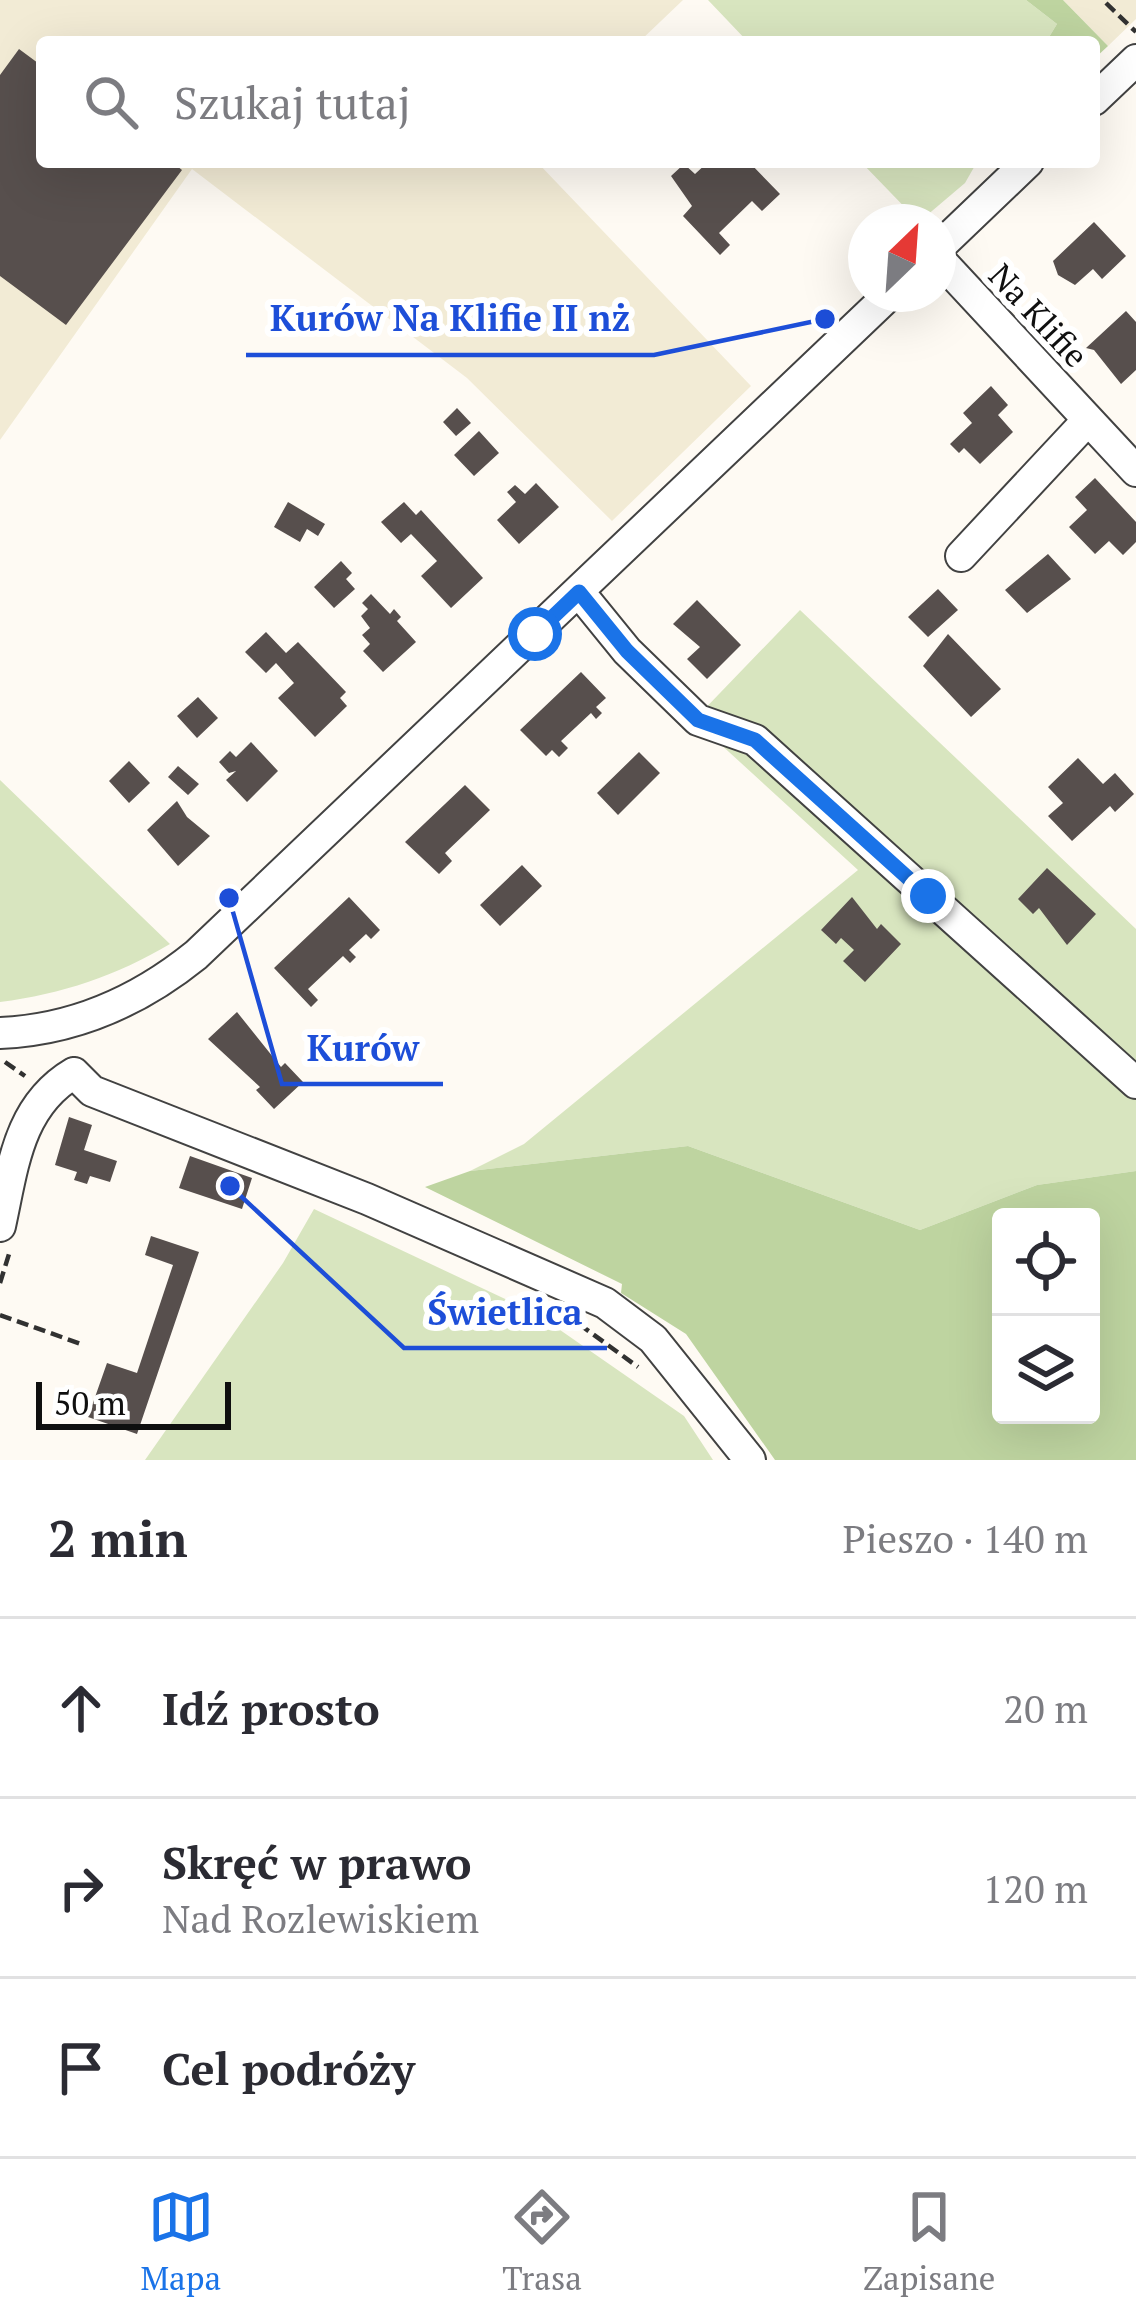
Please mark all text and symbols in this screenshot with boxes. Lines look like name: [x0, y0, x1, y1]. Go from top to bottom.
search box: [36, 36, 1100, 168]
icon: search: [78, 69, 144, 135]
text: Szukaj tutaj: [174, 72, 411, 132]
north arrow: [848, 204, 956, 312]
street label: Na Klifie: [980, 254, 1098, 376]
callout: Kurów Na Klifie II nż: [246, 283, 654, 355]
text: Kurów Na Klifie II nż: [270, 294, 630, 341]
route start: [508, 607, 562, 661]
route end: [901, 869, 955, 923]
callout: Kurów: [282, 1012, 443, 1084]
text: Kurów: [307, 1024, 420, 1071]
map controls: [992, 1208, 1100, 1424]
button: locate: [992, 1208, 1100, 1316]
callout: Świetlica: [404, 1276, 607, 1348]
text: Świetlica: [427, 1288, 583, 1335]
button: layers: [992, 1316, 1100, 1424]
scale bar: [36, 1376, 231, 1429]
text: 50 m: [54, 1381, 126, 1424]
text: 2 min: [48, 1504, 188, 1572]
text: Pieszo · 140 m: [843, 1512, 1088, 1564]
icon: ahead: [48, 1675, 114, 1741]
text: Idź prosto: [162, 1678, 380, 1738]
text: 20 m: [1003, 1682, 1088, 1734]
text: Skręć w prawo: [162, 1832, 472, 1892]
icon: right: [48, 1855, 114, 1921]
text: 120 m: [983, 1862, 1088, 1914]
text: Nad Rozlewiskiem: [162, 1892, 479, 1944]
icon: arrive: [48, 2035, 114, 2101]
text: Cel podróży: [162, 2038, 415, 2098]
tab: Mapa: [141, 2184, 221, 2299]
tab: Trasa: [502, 2184, 582, 2299]
tab: Zapisane: [863, 2184, 995, 2299]

